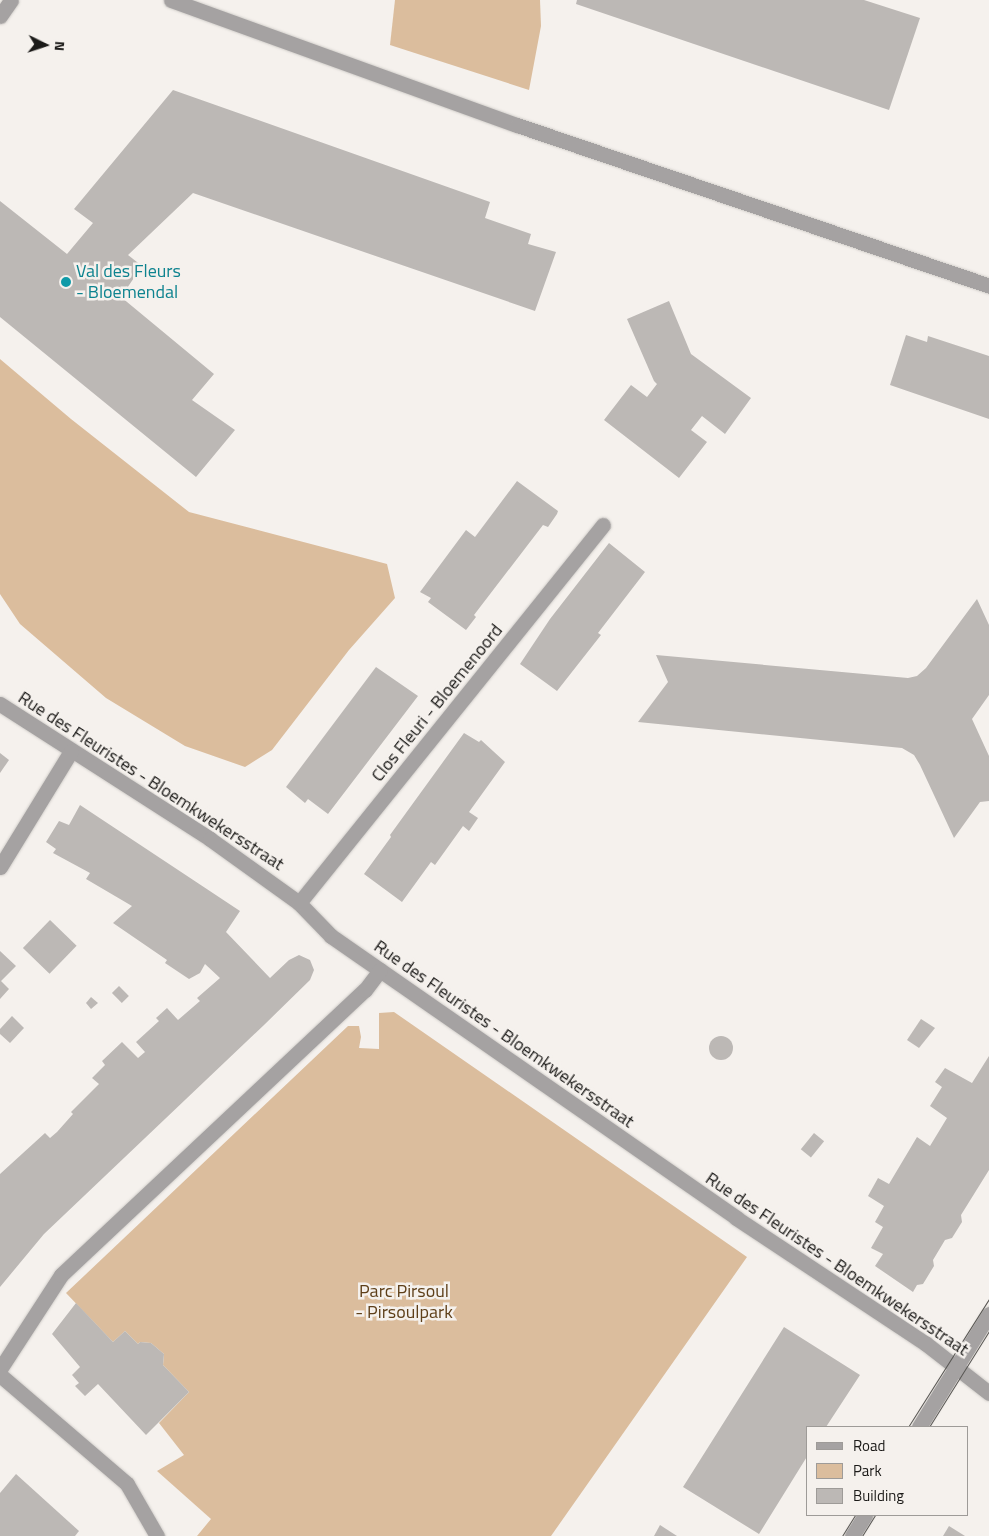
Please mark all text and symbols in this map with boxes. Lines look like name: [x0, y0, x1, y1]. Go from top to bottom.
north arrow: [20, 20, 70, 70]
text: N: [50, 41, 71, 52]
place label: Val des Fleurs - Bloemendal: [76, 261, 181, 304]
marker: Val des Fleurs - Bloemendal: [60, 276, 72, 288]
street label: Clos Fleuri - Bloemenoord: [367, 620, 507, 786]
street label: Rue des Fleuristes - Bloemkwekersstraat: [14, 687, 288, 875]
street label: Rue des Fleuristes - Bloemkwekersstraat: [370, 936, 638, 1132]
street label: Rue des Fleuristes - Bloemkwekersstraat: [701, 1168, 973, 1360]
park label: Parc Pirsoul - Pirsoulpark: [355, 1281, 453, 1324]
legend: [806, 1426, 969, 1516]
text: Road: [853, 1434, 885, 1457]
text: Park: [853, 1459, 882, 1482]
text: Building: [853, 1484, 904, 1507]

